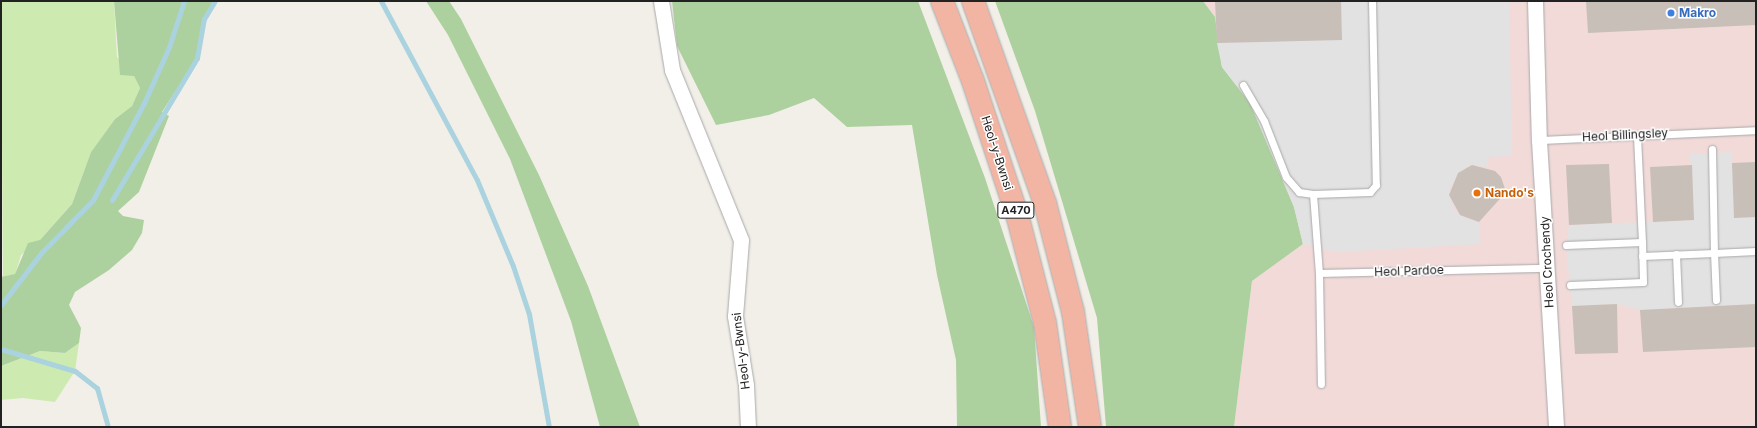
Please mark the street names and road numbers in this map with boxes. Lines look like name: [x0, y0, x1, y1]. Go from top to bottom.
street label: Heol-y-Bwnsi: [978, 114, 1016, 192]
street label: Heol Billingsley: [1582, 126, 1668, 144]
road number: A470: [997, 201, 1035, 219]
street label: Heol Crochendy: [1537, 216, 1557, 308]
street label: Heol Pardoe: [1374, 263, 1444, 279]
street label: Heol-y-Bwnsi: [729, 312, 753, 390]

